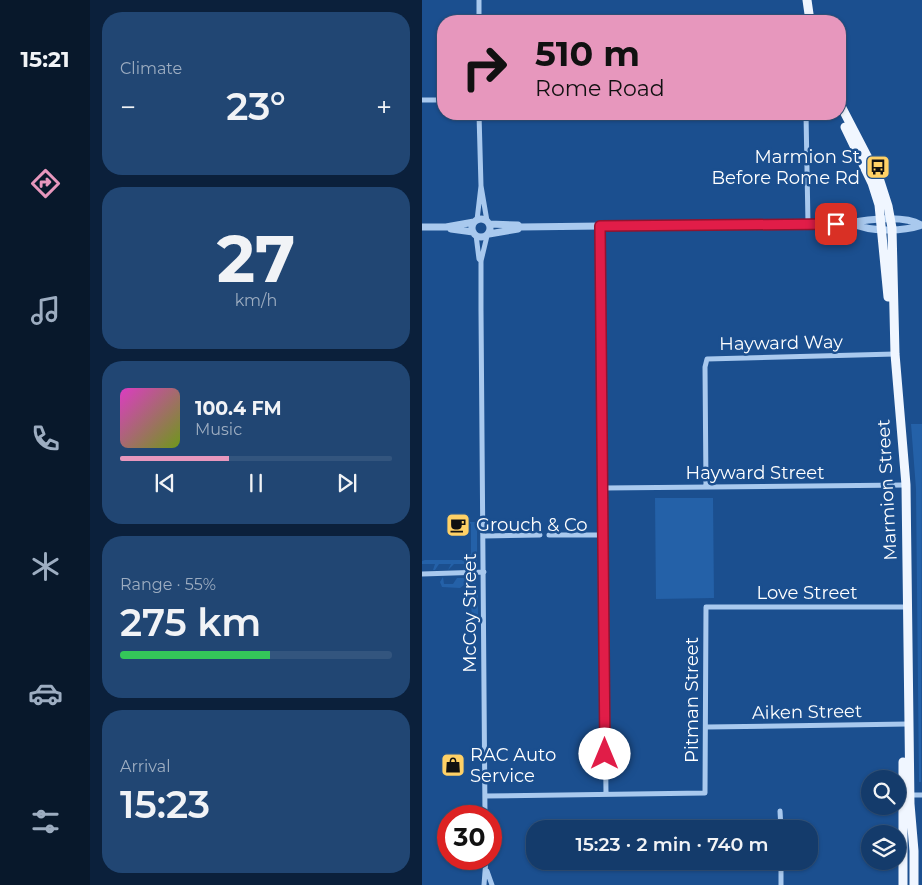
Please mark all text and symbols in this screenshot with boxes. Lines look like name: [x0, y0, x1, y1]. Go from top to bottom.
text: 510 m: [535, 32, 640, 75]
icon: right: [452, 35, 517, 100]
text: 15:21: [20, 46, 70, 73]
text: Climate: [120, 59, 182, 78]
text: Rome Road: [535, 75, 665, 102]
text: 23°: [226, 83, 286, 130]
text: −: [120, 90, 136, 124]
text: +: [376, 90, 392, 124]
place label: Marmion St Before Rome Rd: [712, 146, 860, 189]
bus stop icon: Marmion St Before Rome Rd: [865, 154, 891, 180]
icon: directions: [28, 166, 63, 201]
pin: [815, 203, 857, 245]
icon: arrive: [822, 210, 850, 238]
text: 27: [217, 219, 295, 298]
text: km/h: [235, 291, 277, 310]
icon: music: [28, 293, 63, 328]
street label: Hayward Way: [719, 331, 843, 355]
text: 100.4 FM: [195, 397, 282, 420]
street label: Marmion Street: [872, 419, 902, 561]
text: Music: [195, 420, 242, 439]
icon: phone: [28, 421, 63, 456]
street label: Hayward Street: [686, 462, 825, 484]
icon: previous: [151, 469, 179, 497]
icon: pause: [242, 469, 270, 497]
icon: next: [333, 469, 361, 497]
cafe icon: Grouch & Co: [445, 512, 471, 538]
place label: Grouch & Co: [476, 514, 588, 536]
icon: climate: [28, 549, 63, 584]
street label: McCoy Street: [459, 553, 481, 673]
text: Range · 55%: [120, 575, 216, 594]
street label: Love Street: [757, 582, 857, 604]
text: 275 km: [120, 599, 261, 646]
street label: Pitman Street: [681, 637, 703, 763]
icon: car: [28, 676, 63, 711]
street label: Aiken Street: [752, 700, 862, 724]
position arrow: [578, 727, 630, 779]
place label: RAC Auto Service: [470, 744, 556, 787]
shop icon: RAC Auto Service: [440, 752, 466, 778]
text: Arrival: [120, 757, 170, 776]
map controls: [861, 770, 906, 870]
button: search: [861, 770, 906, 815]
text: 15:23: [120, 781, 210, 828]
icon: filters: [28, 804, 63, 839]
speed limit sign: 30: [437, 805, 502, 870]
button: layers: [861, 825, 906, 870]
text: 15:23 · 2 min · 740 m: [576, 833, 768, 856]

